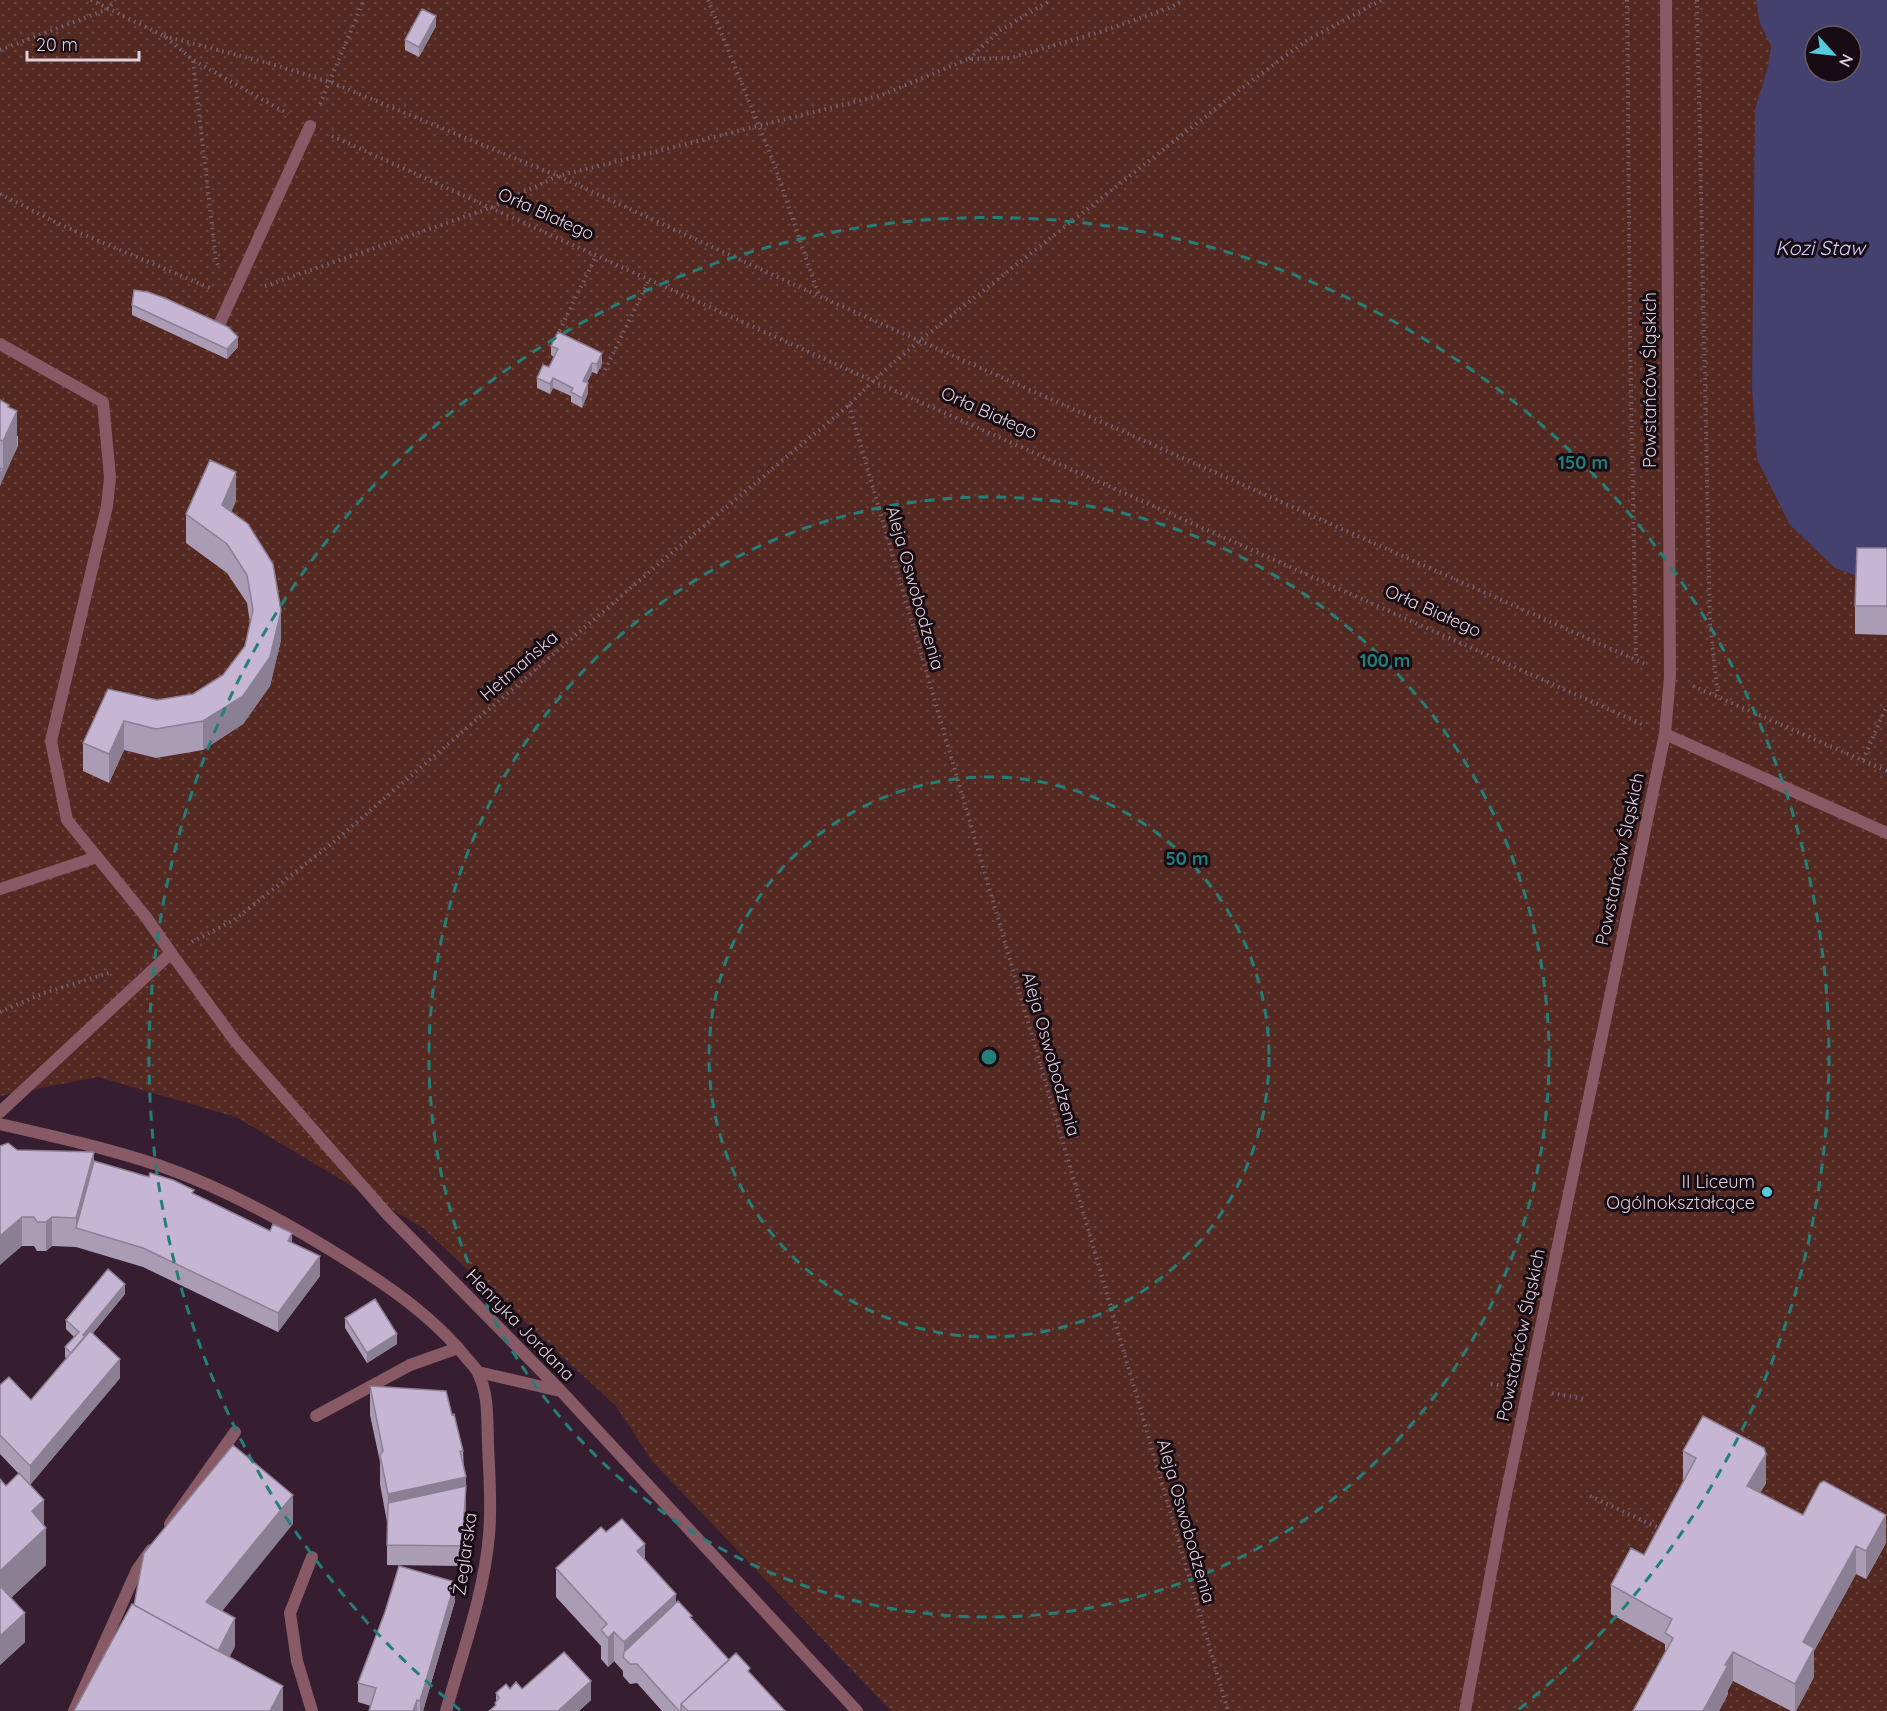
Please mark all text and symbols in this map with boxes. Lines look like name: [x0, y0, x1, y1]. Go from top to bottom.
scale bar: [27, 24, 140, 62]
north arrow: [1803, 24, 1863, 84]
text: 20 m: [36, 33, 78, 56]
text: N: [1835, 51, 1858, 71]
street label: Orła Białego: [494, 182, 598, 245]
water label: Kozi Staw: [1775, 235, 1867, 260]
street label: Powstańców Śląskich: [1638, 292, 1661, 468]
street label: Orła Białego: [937, 381, 1041, 444]
text: 150 m: [1558, 451, 1608, 474]
street label: Aleja Oswobodzenia: [881, 503, 950, 673]
street label: Orła Białego: [1381, 579, 1485, 642]
street label: Hetmańska: [475, 625, 562, 706]
text: 100 m: [1360, 649, 1410, 672]
street label: Powstańców Śląskich: [1590, 770, 1649, 947]
text: 50 m: [1165, 847, 1209, 870]
street label: Aleja Oswobodzenia: [1017, 969, 1086, 1139]
centre of rings: [979, 1047, 999, 1067]
place label: II Liceum Ogólnokształcące: [1606, 1170, 1755, 1214]
marker: II Liceum Ogólnokształcące: [1760, 1185, 1774, 1199]
street label: Powstańców Śląskich: [1491, 1246, 1550, 1423]
street label: Henryka Jordana: [461, 1264, 580, 1385]
street label: Aleja Oswobodzenia: [1152, 1436, 1221, 1606]
street label: Żeglarska: [447, 1511, 482, 1597]

